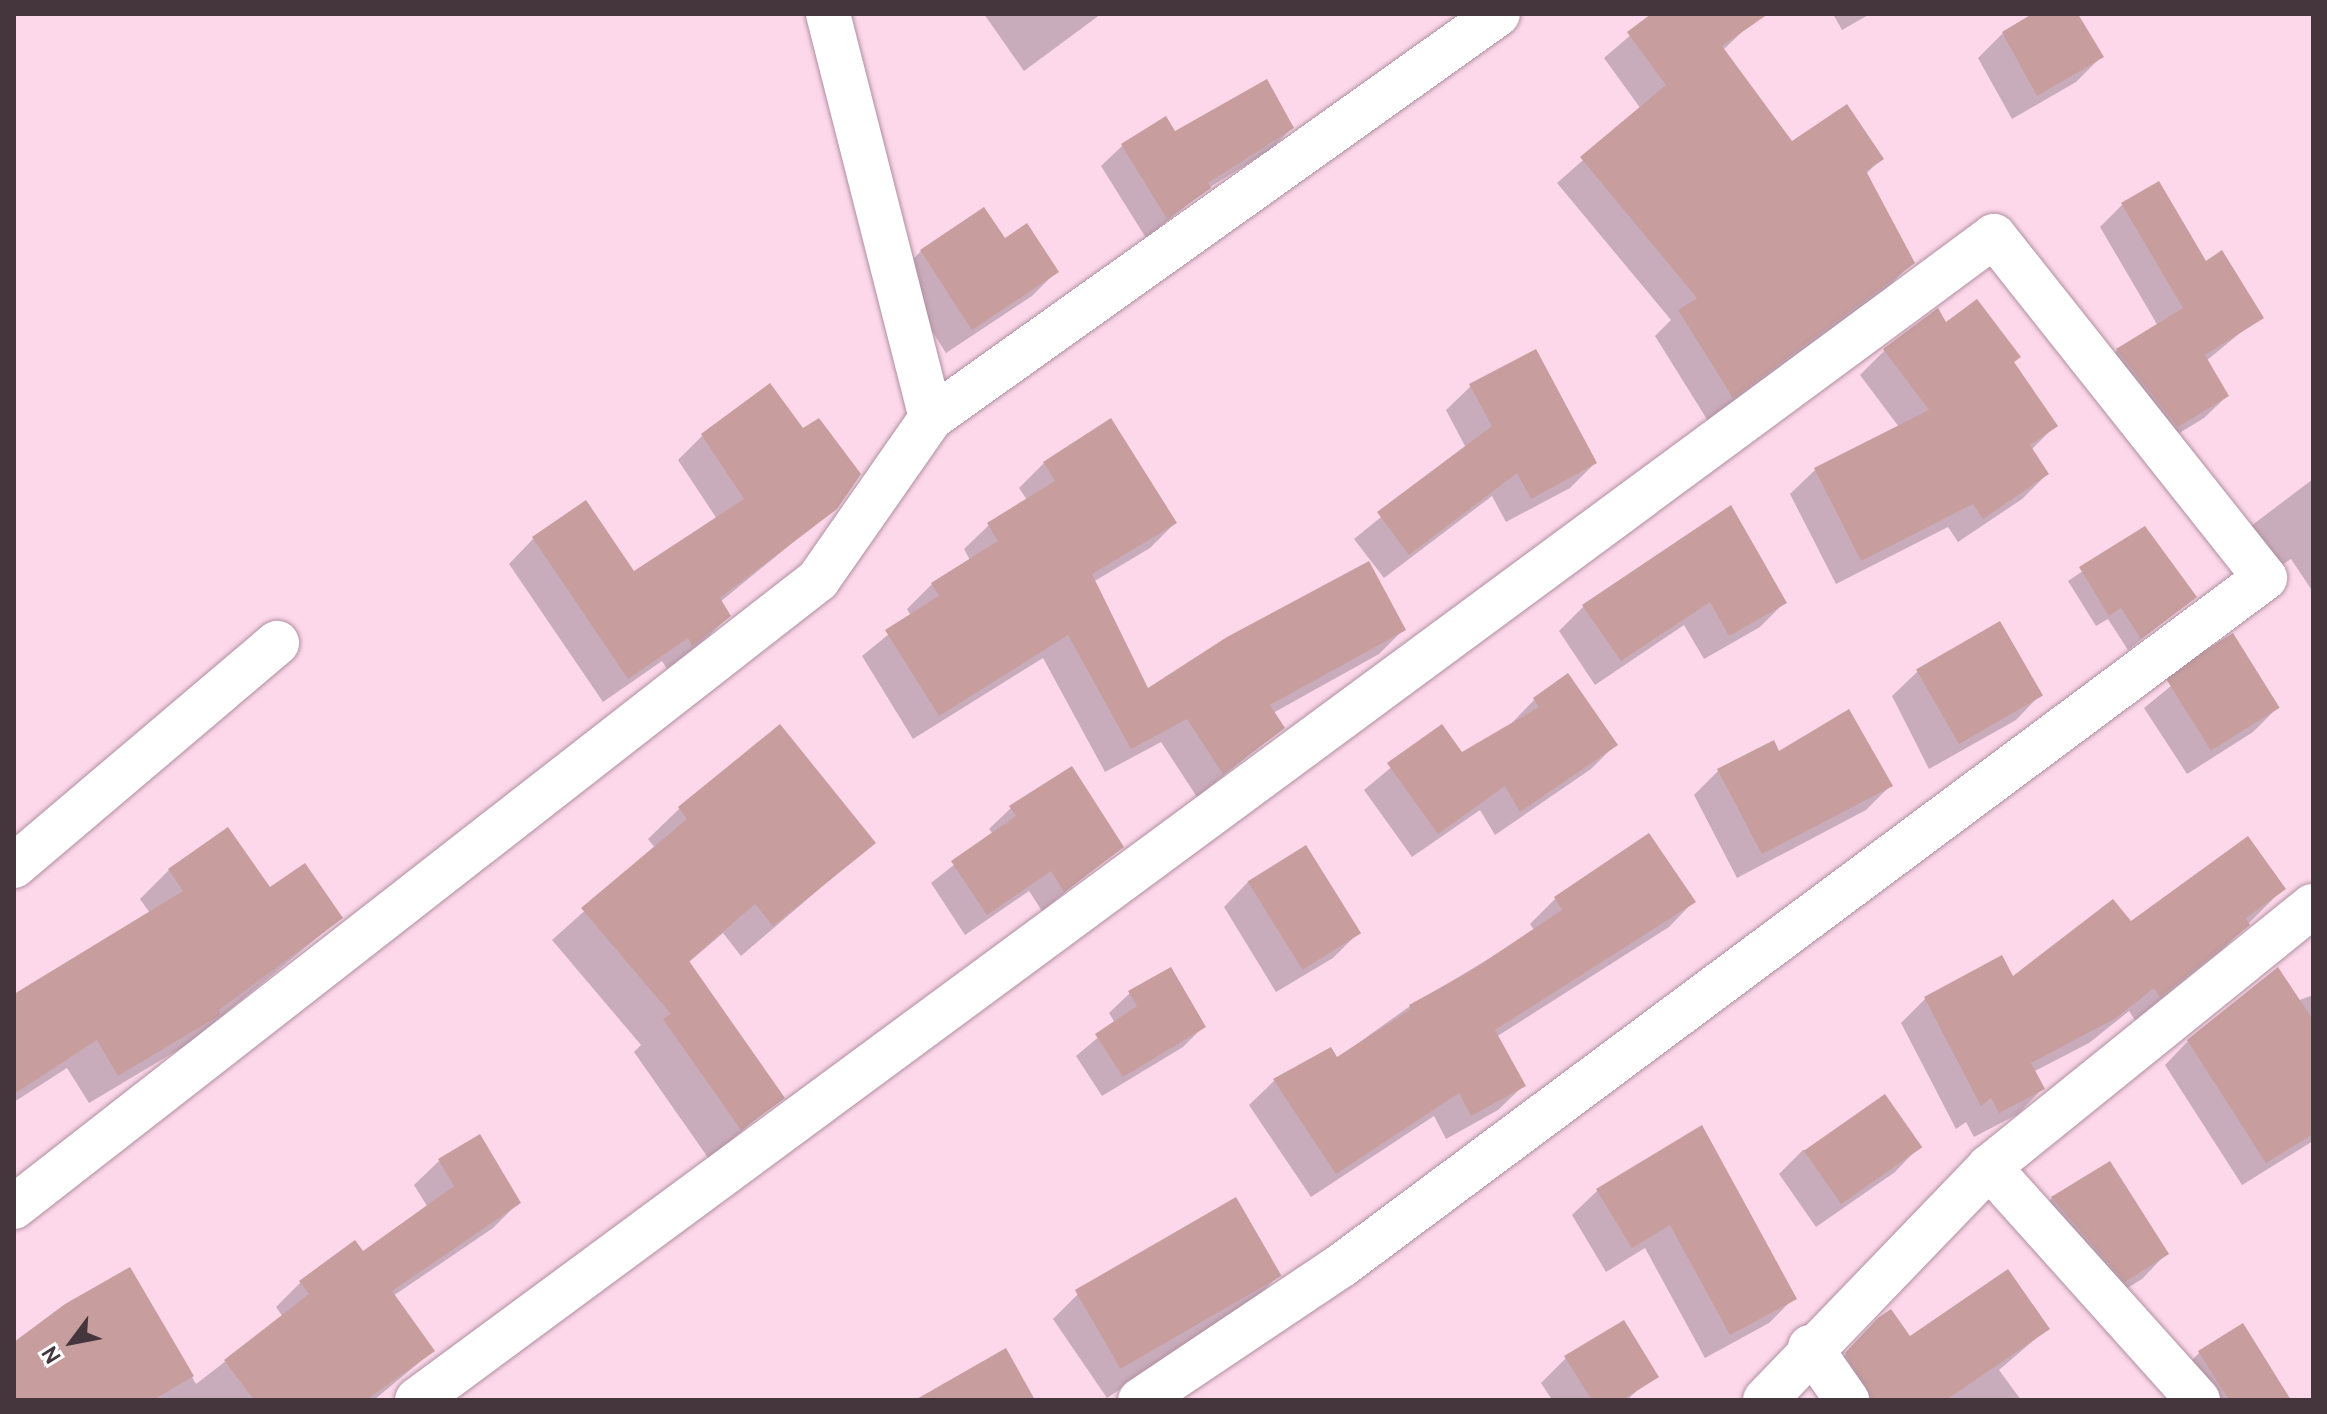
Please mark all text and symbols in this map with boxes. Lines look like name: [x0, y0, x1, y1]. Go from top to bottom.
north arrow: [32, 1302, 112, 1382]
text: N: [36, 1341, 67, 1369]

